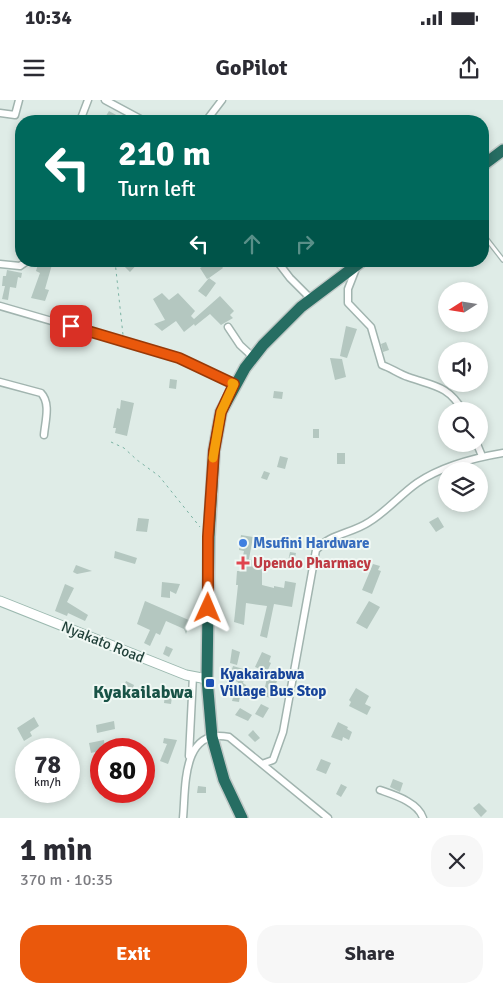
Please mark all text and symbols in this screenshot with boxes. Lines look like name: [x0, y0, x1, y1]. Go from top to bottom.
text: 10:34: [25, 6, 72, 30]
icon: menu: [20, 54, 48, 82]
text: GoPilot: [216, 54, 287, 81]
icon: share: [455, 54, 483, 82]
text: 210 m: [118, 132, 211, 175]
icon: left: [35, 135, 100, 200]
text: Turn left: [118, 175, 196, 202]
icon: left: [185, 230, 213, 258]
icon: ahead: [238, 230, 266, 258]
icon: right: [291, 230, 319, 258]
north arrow: [438, 282, 488, 332]
map controls: [438, 282, 488, 512]
pin: [50, 305, 92, 347]
icon: arrive: [57, 312, 85, 340]
button: sound: [438, 342, 488, 392]
button: search: [438, 402, 488, 452]
button: layers: [438, 462, 488, 512]
place label: Msufini Hardware: [253, 534, 369, 552]
marker: Msufini Hardware: [237, 537, 249, 549]
place label: Upendo Pharmacy: [253, 554, 372, 572]
marker: Upendo Pharmacy: [237, 557, 249, 569]
position arrow: [181, 581, 233, 633]
street label: Nyakato Road: [59, 617, 147, 667]
place label: Kyakairabwa Village Bus Stop: [220, 665, 326, 700]
marker: Kyakairabwa Village Bus Stop: [204, 677, 216, 689]
district label: Kyakailabwa: [93, 681, 193, 703]
speed limit sign: 80: [90, 738, 155, 803]
text: 78: [34, 749, 61, 780]
text: km/h: [34, 775, 61, 790]
text: 1 min: [20, 832, 92, 869]
button: close: [431, 835, 483, 887]
text: 370 m · 10:35: [20, 870, 113, 890]
button: Exit: [20, 925, 247, 983]
button: Share: [257, 925, 483, 983]

